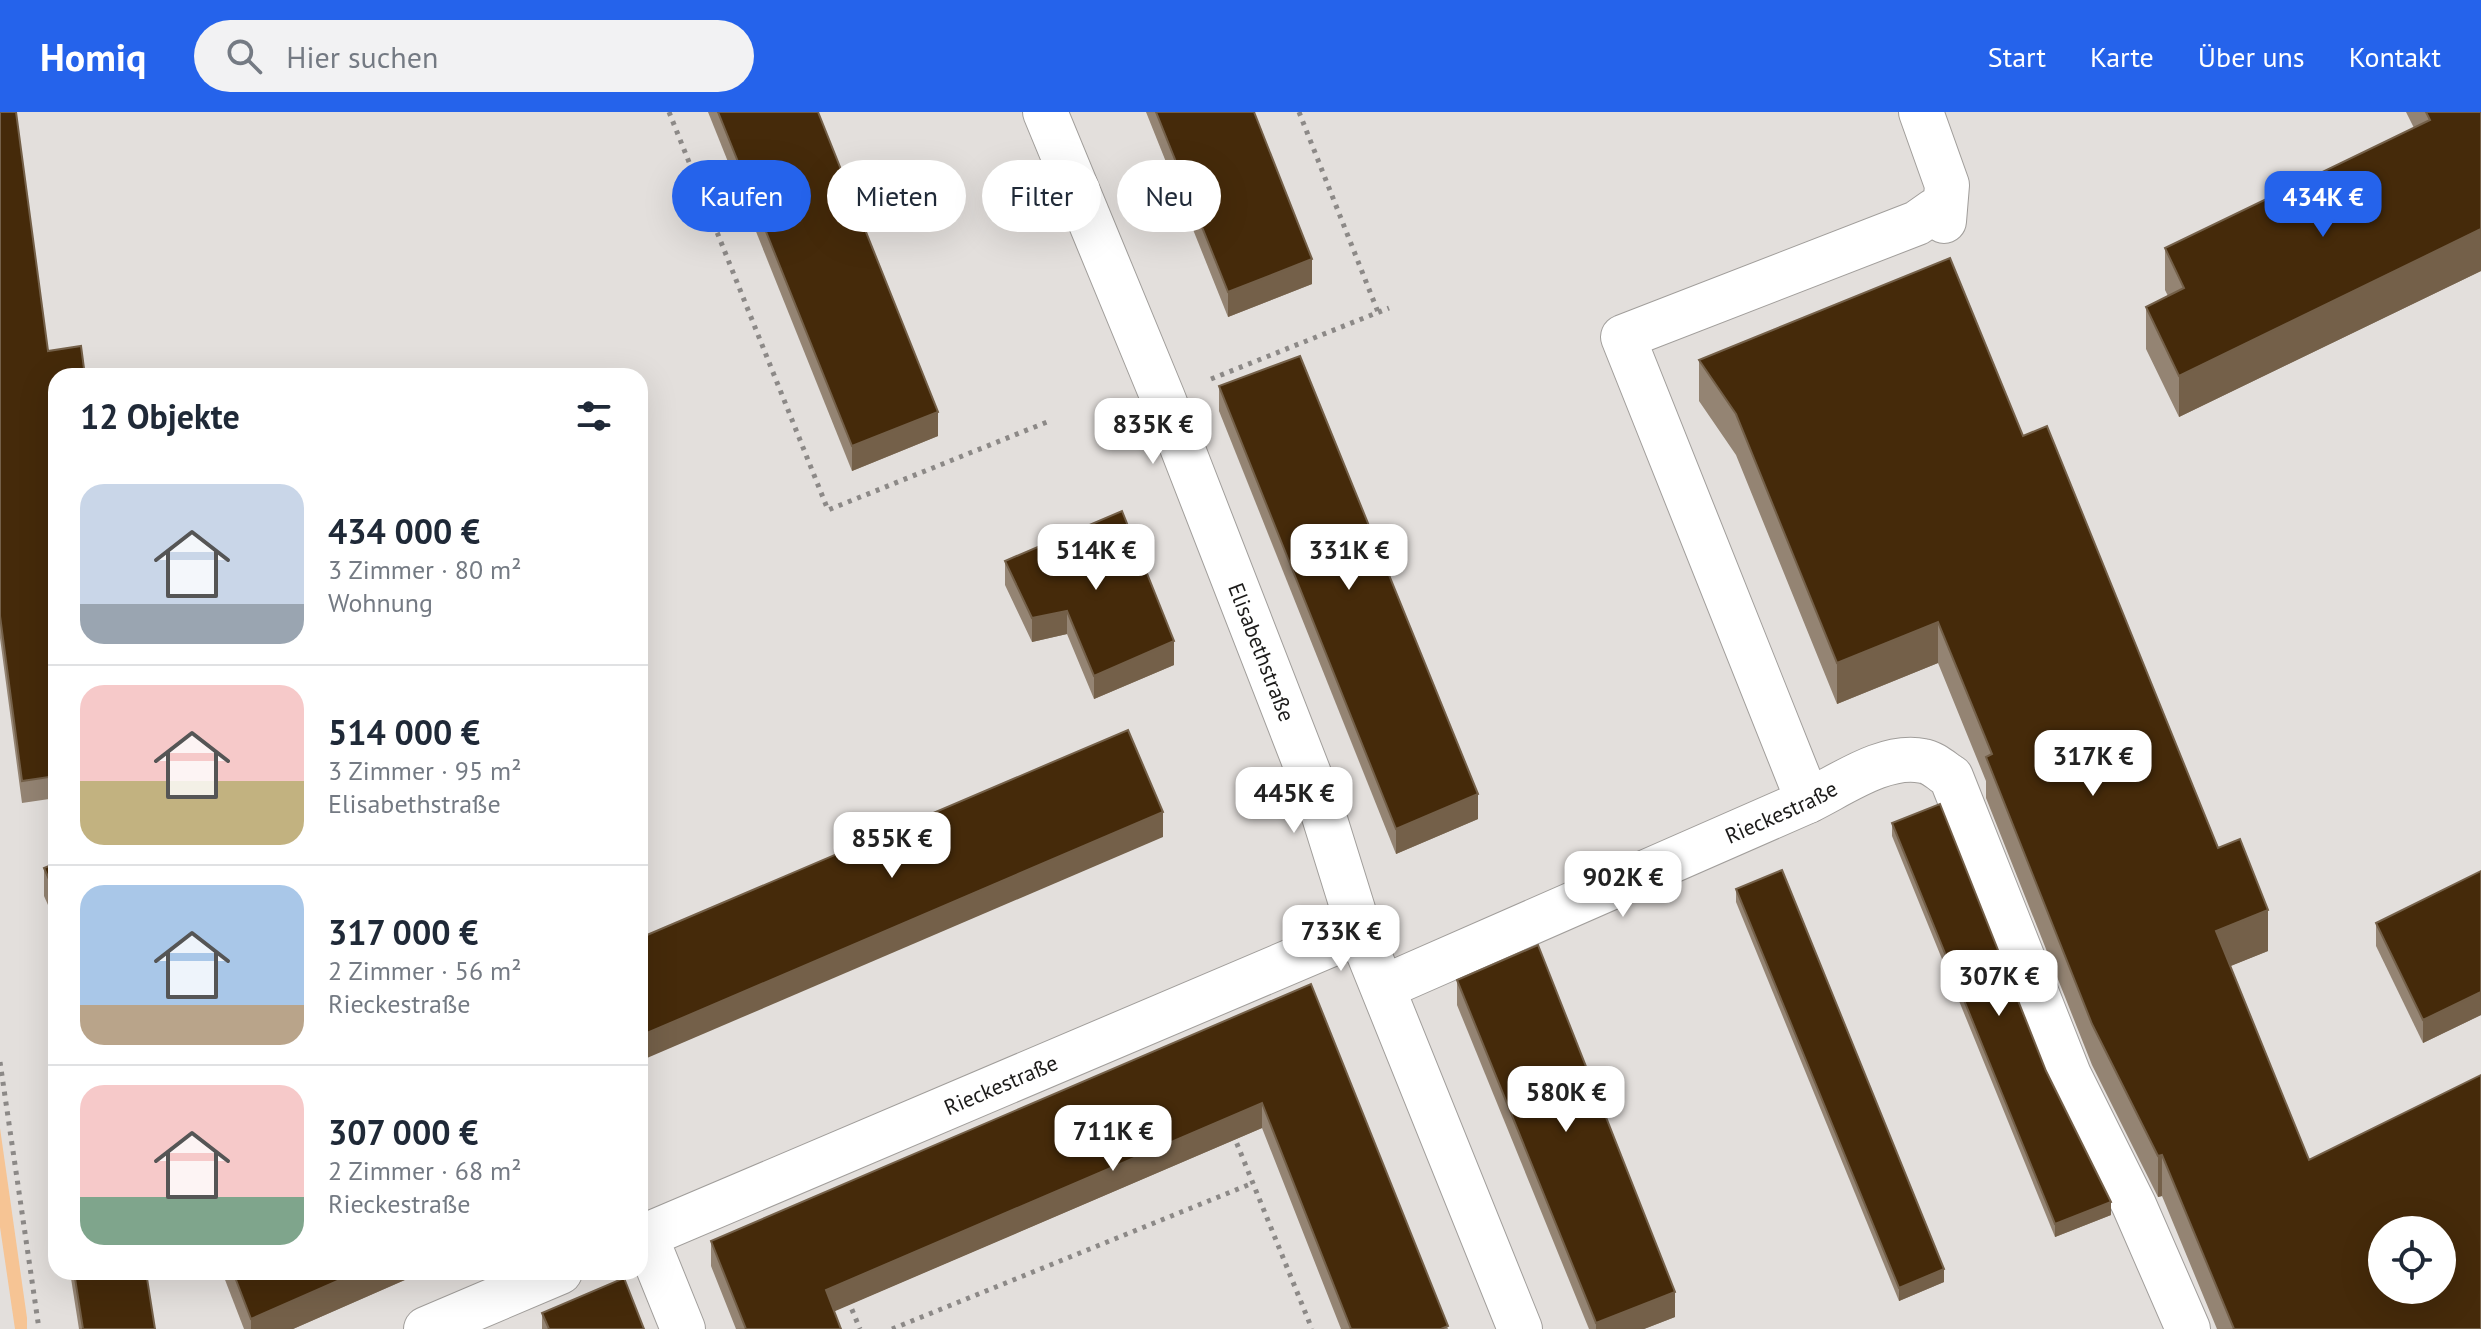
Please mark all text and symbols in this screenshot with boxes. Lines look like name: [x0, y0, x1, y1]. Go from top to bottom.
search box: [194, 20, 754, 92]
text: Homiq: [40, 32, 146, 81]
icon: search: [222, 34, 266, 78]
text: Hier suchen: [286, 37, 438, 76]
text: Start: [1988, 38, 2046, 75]
text: Karte: [2090, 38, 2154, 75]
text: Über uns: [2198, 38, 2305, 75]
text: Kontakt: [2349, 38, 2441, 75]
chip: Kaufen: [672, 160, 811, 232]
chip: Mieten: [827, 160, 966, 232]
chip: Filter: [982, 160, 1101, 232]
chip: Neu: [1117, 160, 1221, 232]
pin: 434K €: [2258, 171, 2388, 239]
text: 434K €: [2283, 180, 2363, 213]
text: 12 Objekte: [80, 394, 240, 438]
icon: filters: [572, 394, 616, 438]
pin: 835K €: [1088, 398, 1218, 466]
text: 835K €: [1113, 407, 1193, 440]
text: 434 000 €: [328, 509, 480, 553]
icon: home: [144, 516, 240, 612]
pin: 514K €: [1031, 524, 1161, 592]
pin: 331K €: [1284, 524, 1414, 592]
text: 514K €: [1056, 533, 1136, 566]
text: 331K €: [1309, 533, 1389, 566]
text: 3 Zimmer · 80 m²: [328, 553, 521, 586]
street label: Elisabethstraße: [1222, 579, 1301, 725]
text: Wohnung: [328, 586, 433, 619]
text: 514 000 €: [328, 710, 480, 754]
icon: home: [144, 717, 240, 813]
pin: 317K €: [2028, 730, 2158, 798]
text: 317K €: [2053, 739, 2133, 772]
text: 3 Zimmer · 95 m²: [328, 754, 521, 787]
pin: 445K €: [1229, 767, 1359, 835]
street label: Rieckestraße: [1721, 774, 1842, 850]
text: 445K €: [1254, 776, 1334, 809]
text: Elisabethstraße: [328, 787, 501, 820]
pin: 855K €: [827, 812, 957, 880]
text: 855K €: [852, 821, 932, 854]
pin: 902K €: [1558, 851, 1688, 919]
text: 902K €: [1583, 860, 1663, 893]
pin: 733K €: [1276, 905, 1406, 973]
text: 317 000 €: [328, 910, 478, 954]
text: 733K €: [1301, 914, 1381, 947]
icon: home: [144, 917, 240, 1013]
pin: 307K €: [1934, 950, 2064, 1018]
text: 2 Zimmer · 56 m²: [328, 954, 521, 987]
text: 307K €: [1959, 959, 2039, 992]
text: Rieckestraße: [328, 987, 471, 1020]
street label: Rieckestraße: [940, 1048, 1062, 1121]
pin: 580K €: [1501, 1066, 1631, 1134]
text: 580K €: [1526, 1075, 1606, 1108]
pin: 711K €: [1048, 1105, 1178, 1173]
text: 307 000 €: [328, 1110, 478, 1154]
text: 711K €: [1073, 1114, 1153, 1147]
icon: home: [144, 1117, 240, 1213]
text: 2 Zimmer · 68 m²: [328, 1154, 521, 1187]
text: Rieckestraße: [328, 1187, 471, 1220]
map controls: [2368, 1216, 2456, 1304]
button: locate: [2368, 1216, 2456, 1304]

